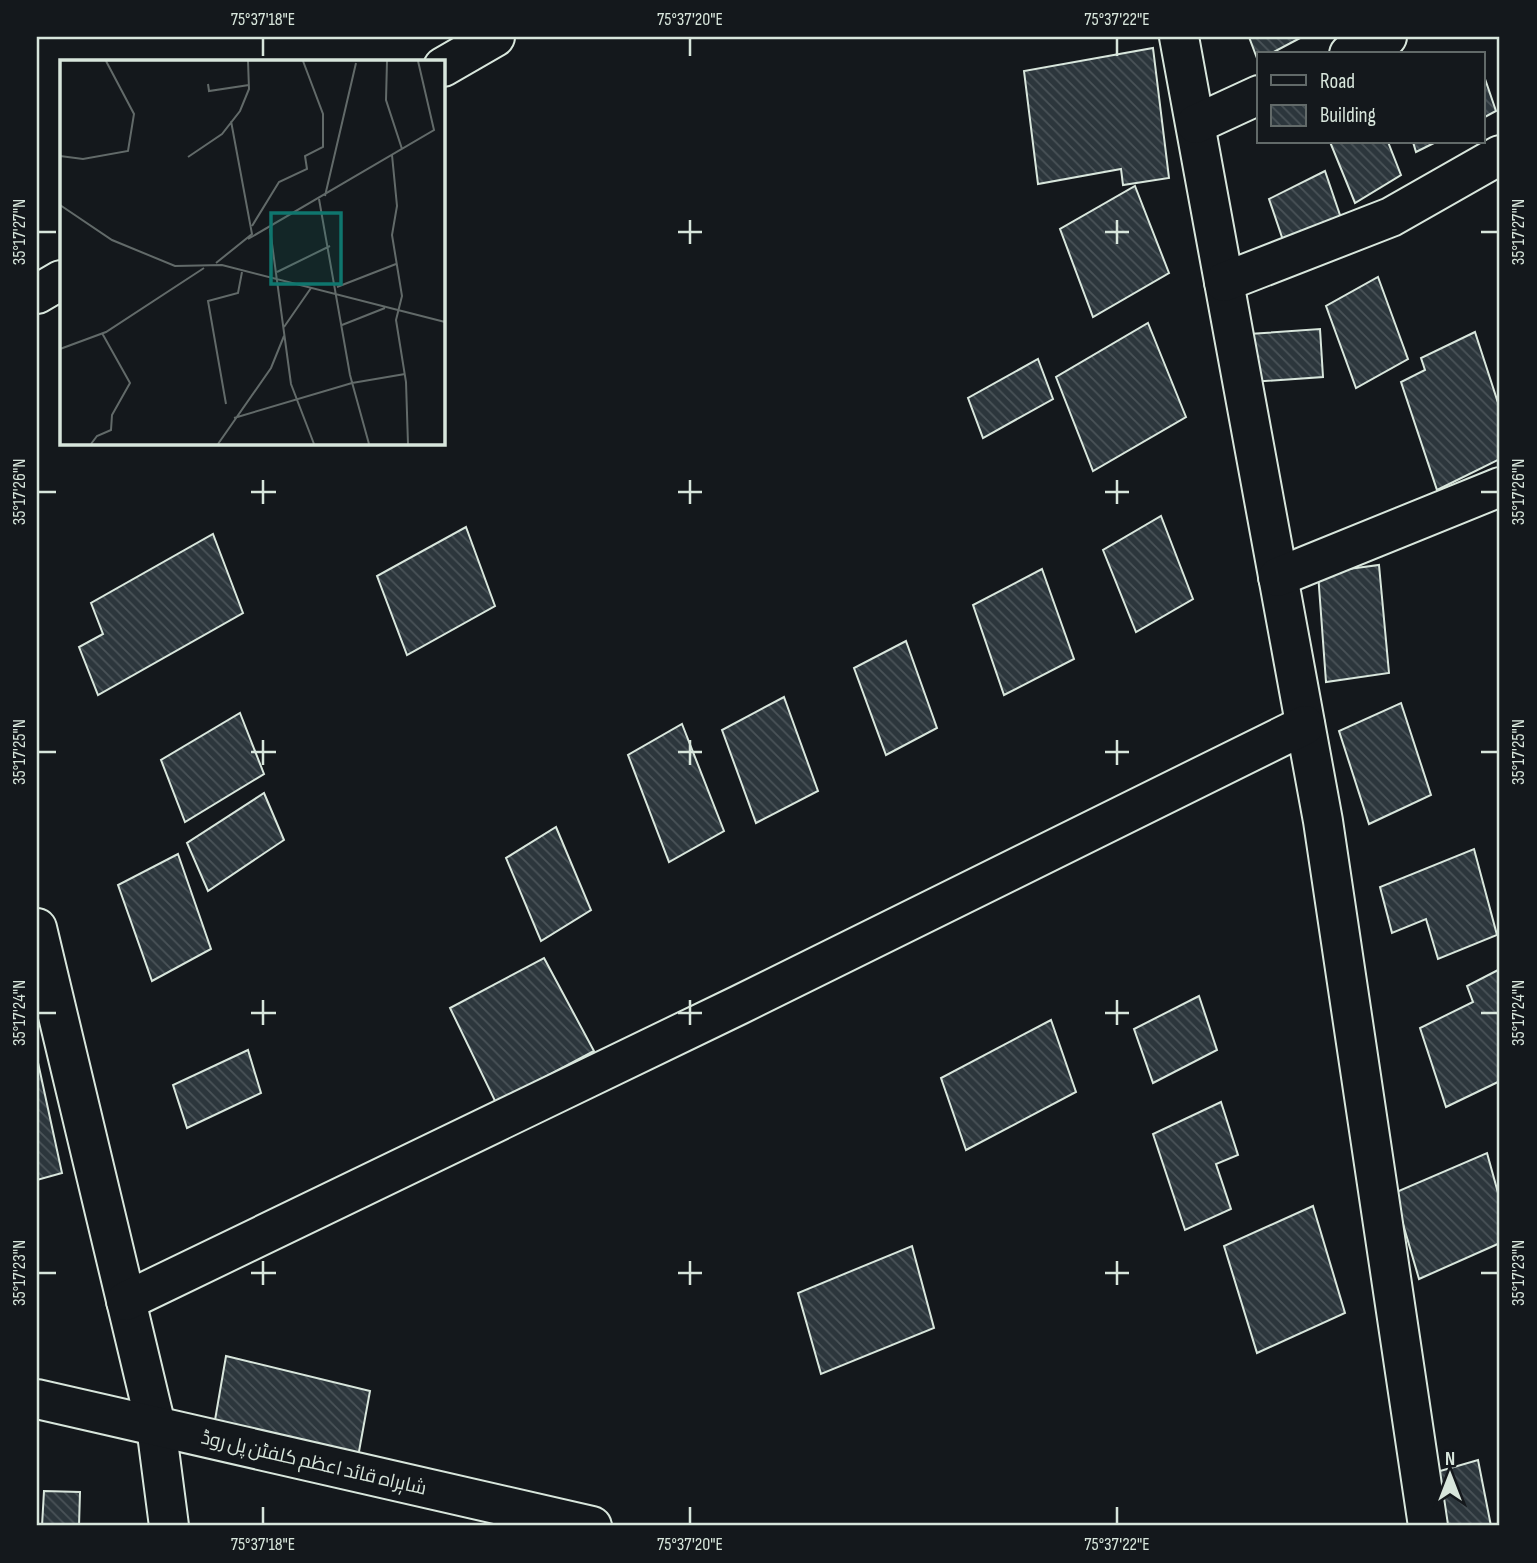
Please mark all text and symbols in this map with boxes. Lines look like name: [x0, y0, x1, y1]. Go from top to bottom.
text: 75°37'18"E: [231, 9, 295, 30]
text: 75°37'20"E: [657, 9, 723, 30]
text: 75°37'22"E: [1084, 9, 1150, 30]
legend: [1257, 52, 1484, 144]
inset map: [60, 60, 444, 444]
text: Road: [1320, 69, 1355, 94]
text: Building: [1320, 103, 1376, 128]
text: 35°17'27"N: [9, 199, 30, 265]
text: 35°17'27"N: [1508, 199, 1529, 265]
text: 35°17'26"N: [9, 459, 30, 525]
text: 35°17'26"N: [1508, 459, 1529, 525]
text: 35°17'25"N: [9, 719, 30, 785]
text: 35°17'25"N: [1508, 719, 1529, 785]
text: 35°17'24"N: [9, 980, 30, 1046]
text: 35°17'24"N: [1508, 980, 1529, 1046]
text: 35°17'23"N: [9, 1240, 30, 1306]
text: 35°17'23"N: [1508, 1240, 1529, 1306]
street label: شاہراہ قائد اعظم کلفٹن پل روڈ: [199, 1426, 429, 1502]
north arrow: [1414, 1440, 1484, 1510]
text: N: [1445, 1448, 1455, 1471]
text: 75°37'18"E: [231, 1534, 295, 1555]
text: 75°37'20"E: [657, 1534, 723, 1555]
text: 75°37'22"E: [1084, 1534, 1150, 1555]

